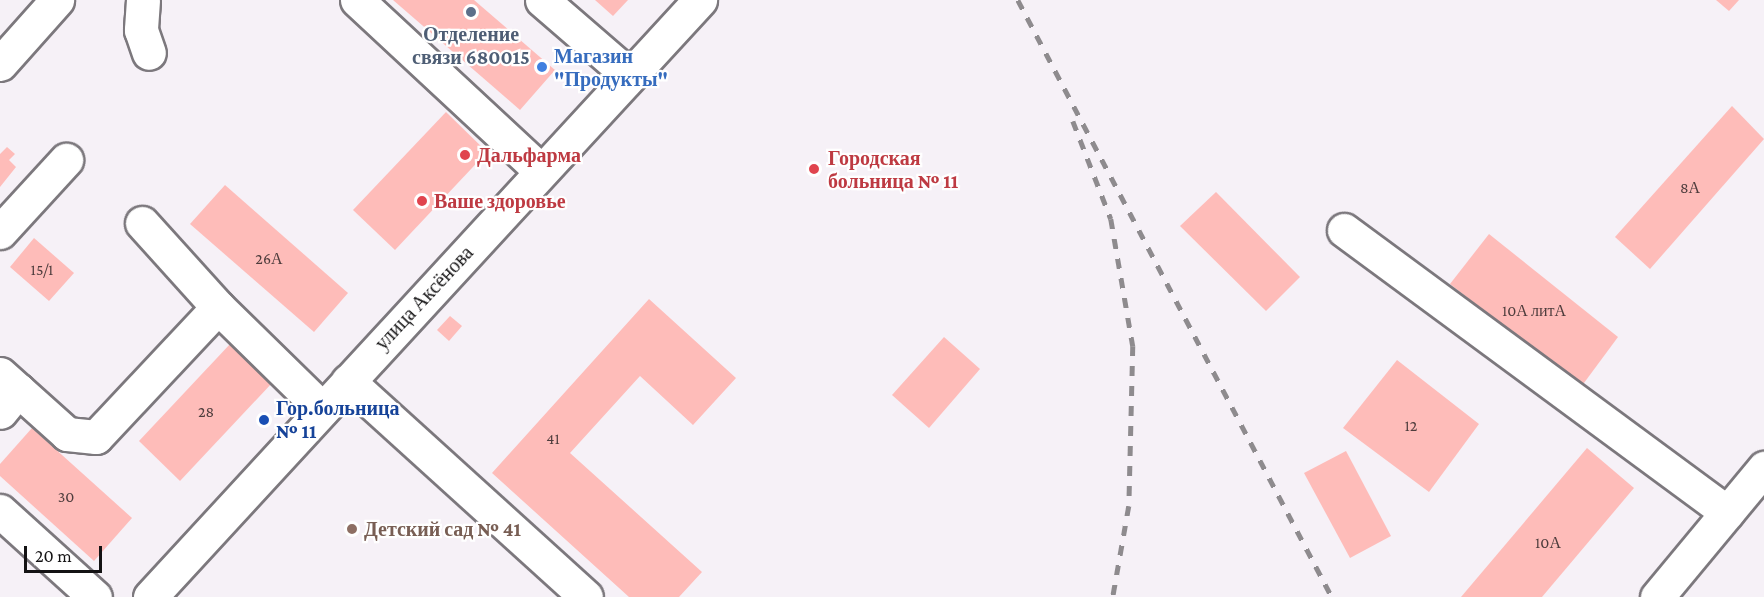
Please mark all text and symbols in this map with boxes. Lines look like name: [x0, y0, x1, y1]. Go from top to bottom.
marker: Отделение связи 680015: [464, 5, 478, 19]
place label: Отделение связи 680015: [412, 22, 530, 69]
place label: Магазин "Продукты": [554, 44, 668, 91]
marker: Магазин "Продукты": [535, 60, 549, 74]
place label: Дальфарма: [477, 143, 581, 167]
place label: Городская больница № 11: [828, 146, 958, 193]
marker: Дальфарма: [458, 148, 472, 162]
marker: Городская больница № 11: [805, 160, 823, 178]
house number: 8А: [1680, 178, 1700, 198]
place label: Ваше здоровье: [434, 189, 566, 213]
marker: Ваше здоровье: [415, 194, 429, 208]
street label: улица Аксёнова: [370, 241, 478, 355]
house number: 26А: [255, 249, 283, 269]
house number: 15/1: [31, 260, 53, 280]
house number: 10А литА: [1502, 301, 1566, 321]
place label: Гор.больница № 11: [276, 396, 399, 443]
house number: 28: [198, 402, 214, 422]
marker: Гор.больница № 11: [257, 413, 271, 427]
house number: 12: [1405, 416, 1417, 436]
house number: 41: [546, 429, 560, 449]
house number: 30: [58, 487, 74, 507]
place label: Детский сад № 41: [364, 517, 521, 541]
marker: Детский сад № 41: [345, 522, 359, 536]
house number: 10А: [1535, 533, 1561, 553]
scale bar: [27, 534, 105, 572]
text: 20 m: [35, 546, 72, 566]

